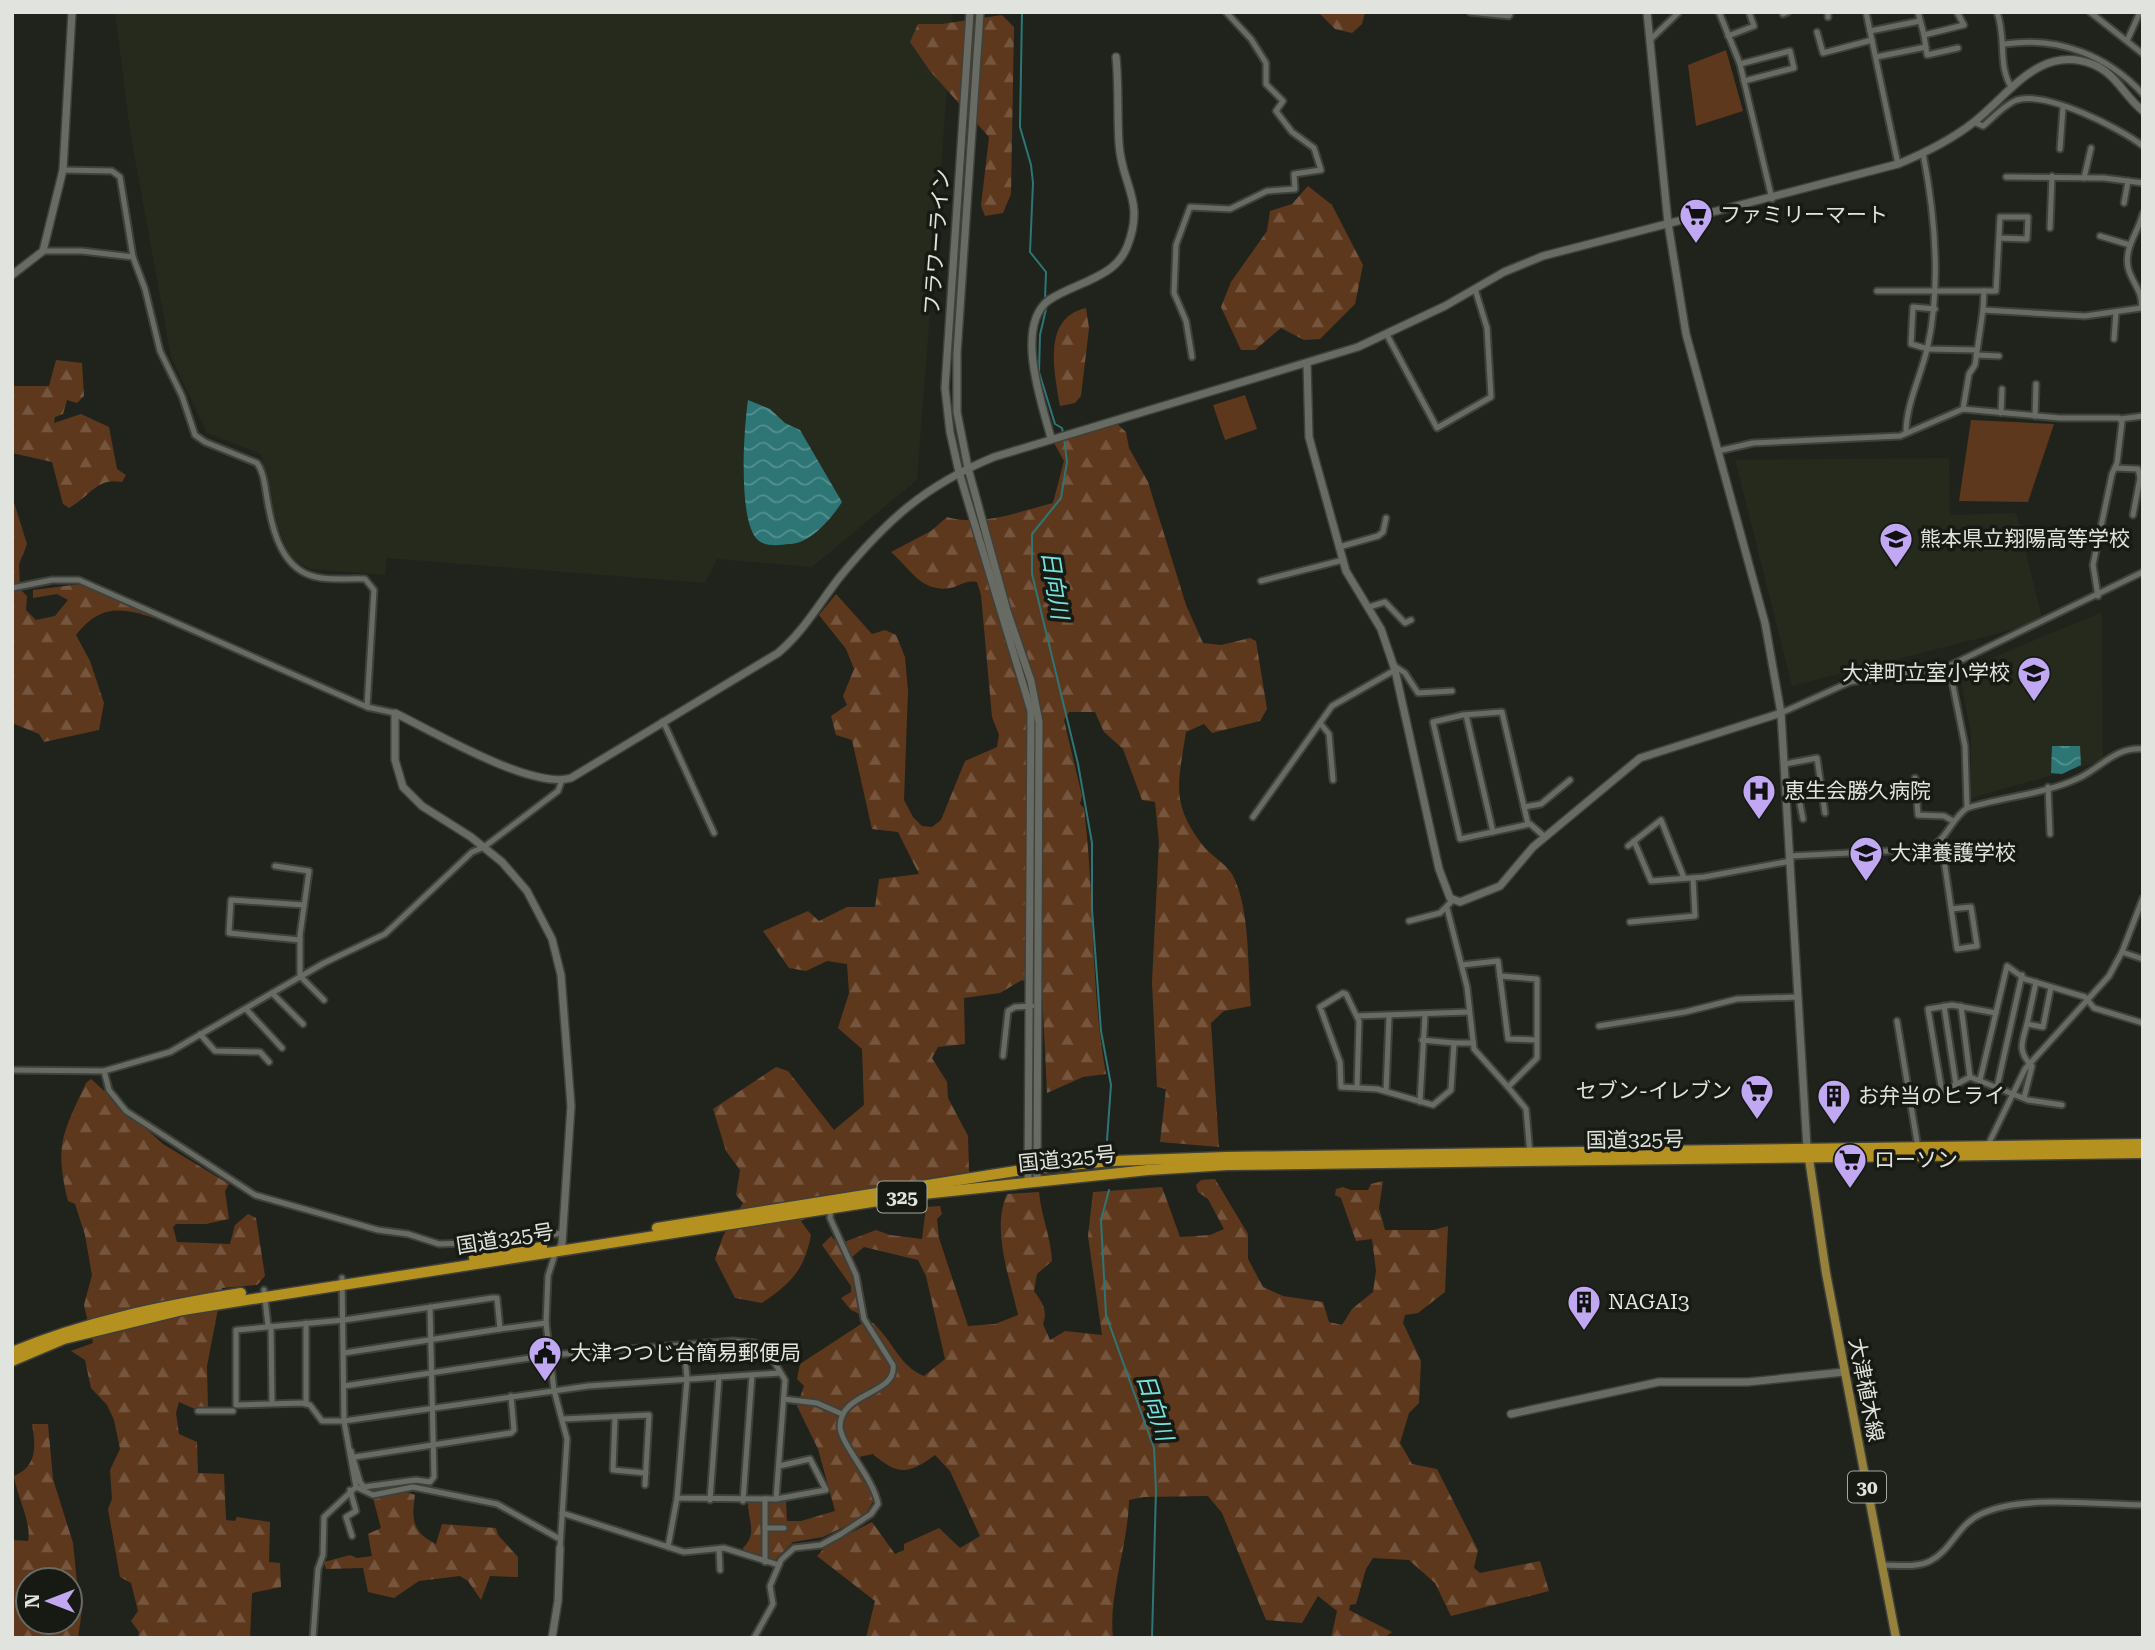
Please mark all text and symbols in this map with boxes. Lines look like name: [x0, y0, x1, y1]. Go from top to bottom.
street label: フラワーライン: [920, 168, 954, 316]
supermarket icon: ファミリーマート: [1677, 196, 1715, 245]
place label: ファミリーマート: [1720, 203, 1888, 227]
school or university icon: 熊本県立翔陽高等学校: [1877, 520, 1915, 569]
place label: 熊本県立翔陽高等学校: [1920, 527, 2130, 551]
water label: 日向川: [1036, 549, 1074, 624]
school or university icon: 大津町立室小学校: [2015, 654, 2053, 703]
place label: 大津町立室小学校: [1842, 661, 2010, 685]
hospital icon: 恵生会勝久病院: [1740, 772, 1778, 821]
place label: 恵生会勝久病院: [1784, 779, 1931, 803]
school or university icon: 大津養護学校: [1847, 834, 1885, 883]
place label: 大津養護学校: [1890, 841, 2016, 865]
supermarket icon: セブン-イレブン: [1738, 1072, 1776, 1121]
building icon: お弁当のヒライ: [1815, 1077, 1853, 1126]
place label: セブン-イレブン: [1576, 1079, 1732, 1103]
place label: お弁当のヒライ: [1858, 1084, 2005, 1108]
street label: 国道325号: [1586, 1127, 1684, 1153]
supermarket icon: ローソン: [1831, 1141, 1869, 1190]
street label: 国道325号: [1017, 1142, 1117, 1176]
place label: ローソン: [1874, 1148, 1958, 1172]
road number: 325: [878, 1182, 926, 1212]
street label: 国道325号: [455, 1219, 555, 1259]
building icon: NAGAI3: [1565, 1283, 1603, 1332]
place label: NAGAI3: [1608, 1290, 1690, 1314]
public building icon: 大津つつじ台簡易郵便局: [526, 1334, 564, 1383]
street label: 大津植木線: [1844, 1336, 1888, 1444]
place label: 大津つつじ台簡易郵便局: [570, 1341, 801, 1365]
water label: 日向川: [1131, 1370, 1179, 1447]
road number: 30: [1848, 1471, 1886, 1502]
north arrow: [14, 1566, 84, 1636]
text: N: [21, 1593, 44, 1608]

